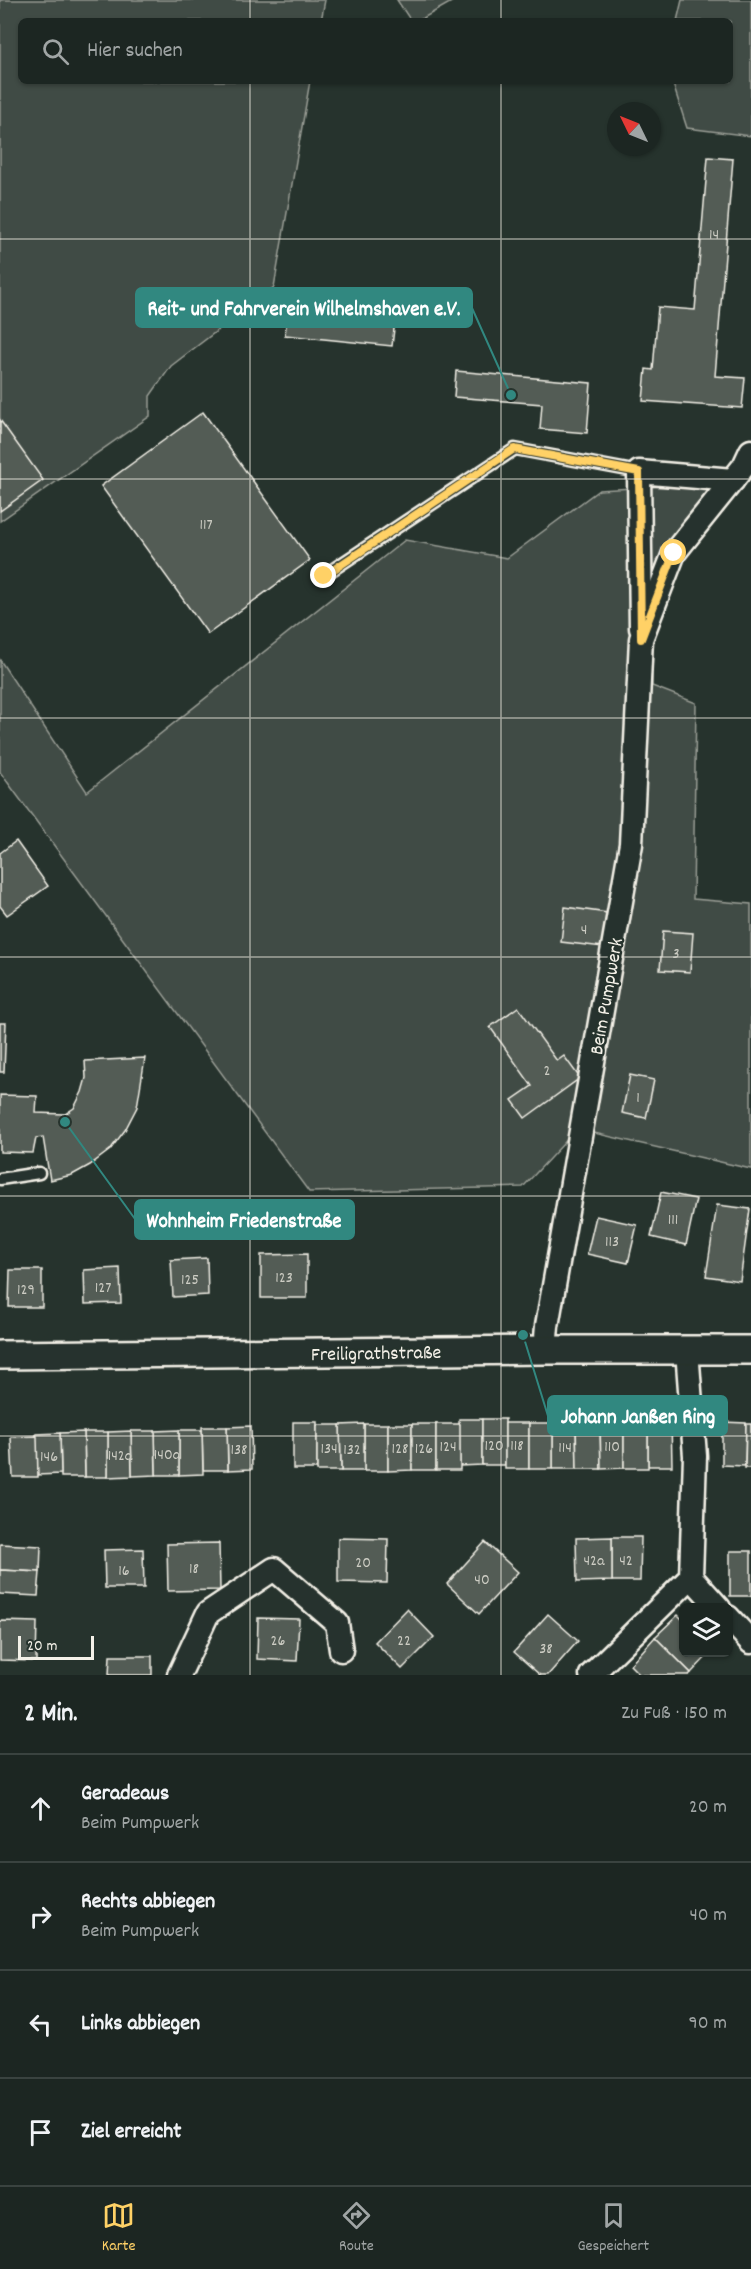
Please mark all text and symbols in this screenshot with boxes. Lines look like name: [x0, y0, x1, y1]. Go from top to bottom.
search box: [18, 18, 733, 84]
icon: search: [39, 35, 72, 68]
text: Hier suchen: [87, 36, 183, 67]
north arrow: [607, 102, 661, 156]
house number: 14: [709, 224, 719, 247]
callout: Reit- und Fahrverein Wilhelmshaven e.V.: [136, 288, 472, 327]
text: Reit- und Fahrverein Wilhelmshaven e.V.: [148, 296, 460, 326]
house number: 117: [199, 514, 213, 537]
route start: [660, 539, 686, 565]
route end: [310, 562, 336, 588]
house number: 4: [581, 919, 587, 942]
street label: Beim Pumpwerk: [584, 936, 632, 1057]
house number: 3: [672, 943, 680, 966]
house number: 2: [544, 1060, 551, 1083]
house number: 1: [636, 1087, 640, 1110]
callout: Wohnheim Friedenstraße: [135, 1200, 354, 1239]
text: Wohnheim Friedenstraße: [146, 1208, 342, 1238]
house number: 111: [668, 1209, 678, 1232]
house number: 113: [605, 1231, 619, 1254]
house number: 123: [275, 1267, 293, 1290]
house number: 125: [181, 1269, 199, 1292]
house number: 127: [95, 1277, 111, 1300]
house number: 129: [17, 1279, 35, 1302]
street label: Freiligrathstraße: [311, 1340, 442, 1370]
callout: Johann Janßen Ring: [548, 1396, 727, 1435]
text: Johann Janßen Ring: [561, 1404, 715, 1434]
house number: 120: [484, 1435, 504, 1458]
house number: 118: [510, 1435, 524, 1458]
house number: 124: [439, 1436, 457, 1459]
house number: 110: [604, 1436, 620, 1459]
house number: 114: [558, 1437, 572, 1460]
house number: 134: [320, 1438, 338, 1461]
house number: 128: [392, 1438, 408, 1461]
house number: 126: [415, 1438, 433, 1461]
house number: 138: [230, 1439, 248, 1462]
house number: 132: [343, 1439, 361, 1462]
house number: 140a: [154, 1444, 181, 1467]
house number: 142a: [108, 1445, 133, 1468]
house number: 146: [40, 1446, 58, 1469]
house number: 42a: [583, 1550, 605, 1573]
house number: 42: [619, 1550, 633, 1573]
house number: 20: [355, 1552, 371, 1575]
house number: 18: [189, 1558, 199, 1581]
house number: 16: [118, 1560, 130, 1583]
house number: 40: [474, 1569, 490, 1592]
map controls: [679, 1603, 733, 1657]
button: layers: [679, 1603, 733, 1657]
house number: 26: [271, 1630, 286, 1653]
house number: 22: [397, 1630, 411, 1653]
scale bar: [18, 1633, 94, 1660]
text: 20 m: [27, 1635, 57, 1658]
house number: 38: [539, 1638, 553, 1661]
text: 2 Min.: [24, 1696, 78, 1733]
text: Zu Fuß · 150 m: [621, 1700, 727, 1728]
text: Geradeaus: [81, 1779, 169, 1810]
icon: ahead: [24, 1792, 57, 1825]
text: 20 m: [689, 1794, 727, 1822]
text: Beim Pumpwerk: [81, 1810, 199, 1838]
text: Rechts abbiegen: [81, 1887, 215, 1918]
icon: right: [24, 1900, 57, 1933]
text: 40 m: [689, 1902, 727, 1930]
text: Beim Pumpwerk: [81, 1918, 199, 1946]
icon: left: [24, 2008, 57, 2041]
text: Links abbiegen: [81, 2009, 200, 2040]
text: 90 m: [689, 2010, 727, 2038]
icon: arrive: [24, 2116, 57, 2149]
text: Ziel erreicht: [81, 2117, 181, 2148]
tab: Karte: [102, 2199, 136, 2258]
tab: Route: [339, 2199, 374, 2258]
tab: Gespeichert: [577, 2199, 649, 2258]

